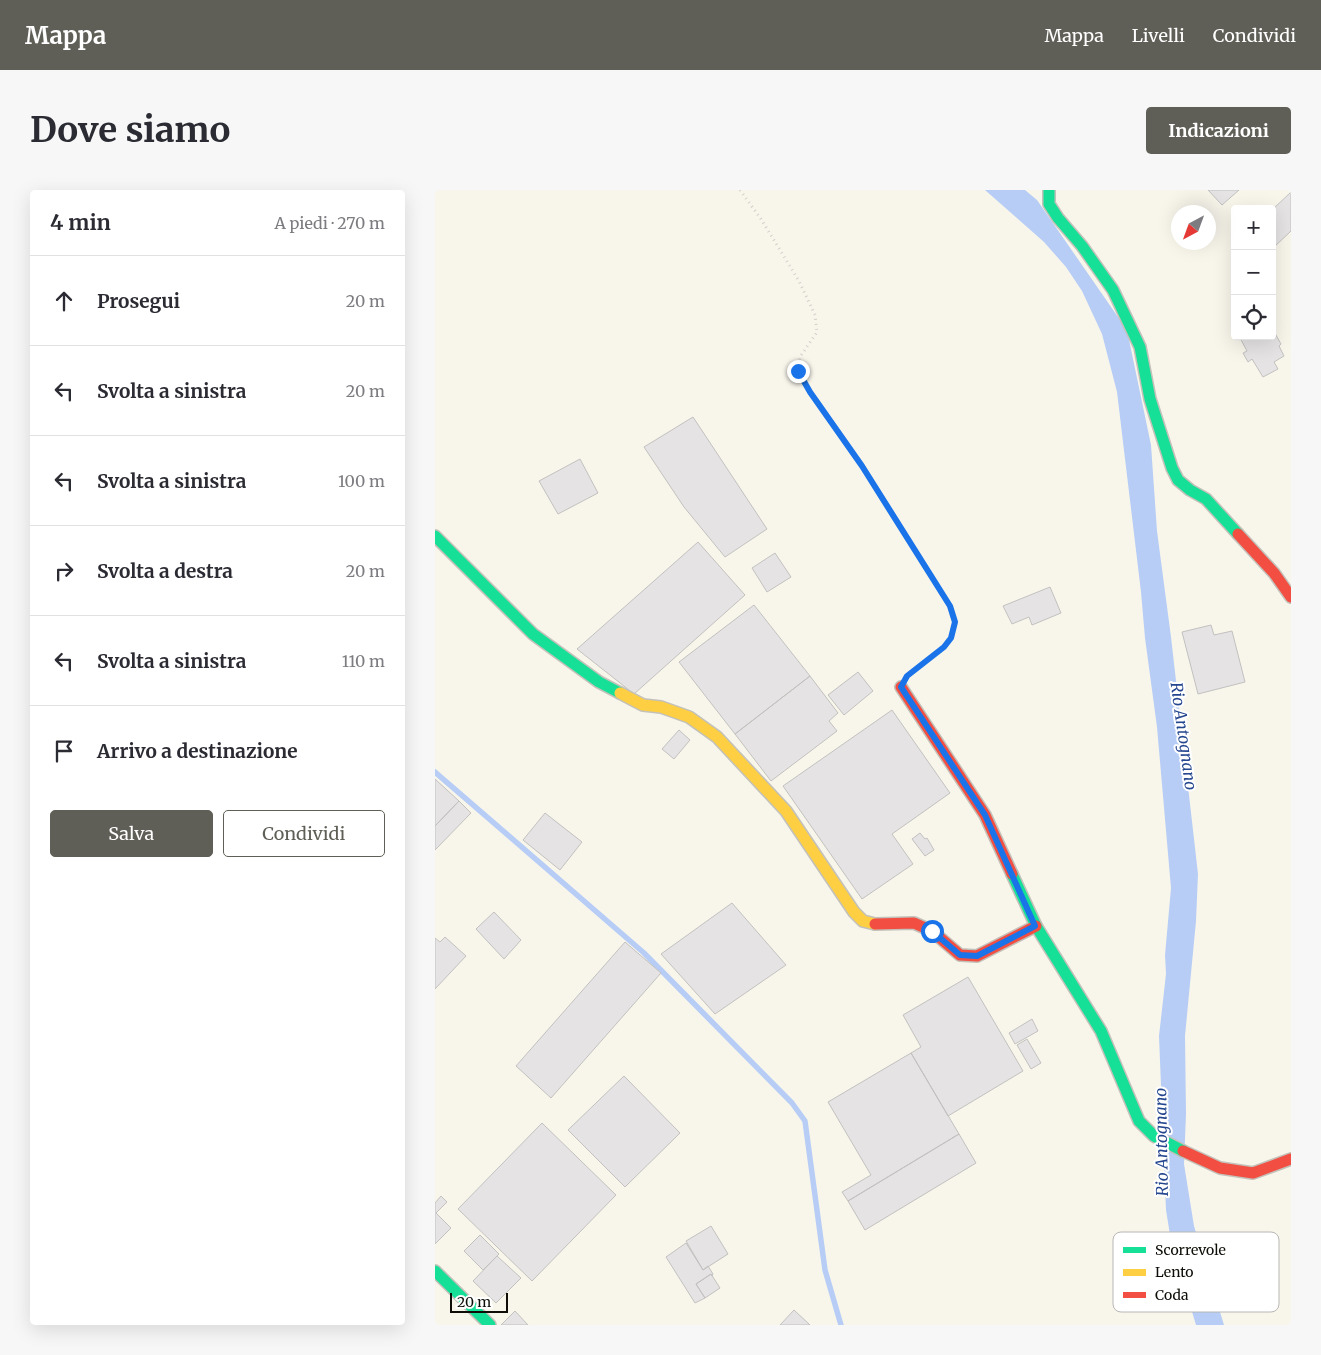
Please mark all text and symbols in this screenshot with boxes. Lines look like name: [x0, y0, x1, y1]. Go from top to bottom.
text: Mappa: [25, 20, 106, 51]
text: Mappa: [1044, 24, 1104, 47]
text: Livelli: [1132, 24, 1185, 47]
text: Condividi: [1213, 24, 1296, 47]
button: Indicazioni: [1146, 107, 1291, 154]
text: Dove siamo: [30, 108, 230, 152]
north arrow: [1171, 205, 1216, 250]
map controls: [1231, 205, 1276, 340]
button: +: [1231, 205, 1276, 250]
text: 4 min: [50, 209, 111, 236]
text: A piedi · 270 m: [275, 213, 385, 233]
button: −: [1231, 250, 1276, 295]
icon: ahead: [50, 287, 78, 315]
text: Prosegui: [97, 289, 180, 313]
text: 20 m: [346, 291, 385, 311]
button: locate: [1231, 295, 1276, 340]
route end: [787, 360, 810, 383]
icon: left: [50, 377, 78, 405]
text: Svolta a sinistra: [97, 379, 246, 403]
text: 20 m: [346, 381, 385, 401]
icon: left: [50, 467, 78, 495]
text: Svolta a sinistra: [97, 469, 246, 493]
text: 100 m: [338, 471, 385, 491]
icon: right: [50, 557, 78, 585]
text: Svolta a destra: [97, 559, 233, 583]
text: 20 m: [346, 561, 385, 581]
icon: left: [50, 647, 78, 675]
text: Svolta a sinistra: [97, 649, 246, 673]
text: 110 m: [342, 651, 385, 671]
water label: Rio Antognano: [1167, 681, 1201, 791]
icon: arrive: [50, 737, 78, 765]
text: Arrivo a destinazione: [97, 739, 297, 763]
button: Salva: [50, 810, 213, 857]
button: Condividi: [223, 810, 385, 857]
route start: [921, 920, 944, 943]
water label: Rio Antognano: [1150, 1087, 1172, 1197]
legend: [1113, 1232, 1279, 1312]
text: Scorrevole: [1155, 1241, 1226, 1259]
text: Lento: [1155, 1263, 1194, 1281]
text: Coda: [1155, 1286, 1189, 1304]
scale bar: [450, 1290, 507, 1313]
text: 20 m: [457, 1293, 491, 1311]

